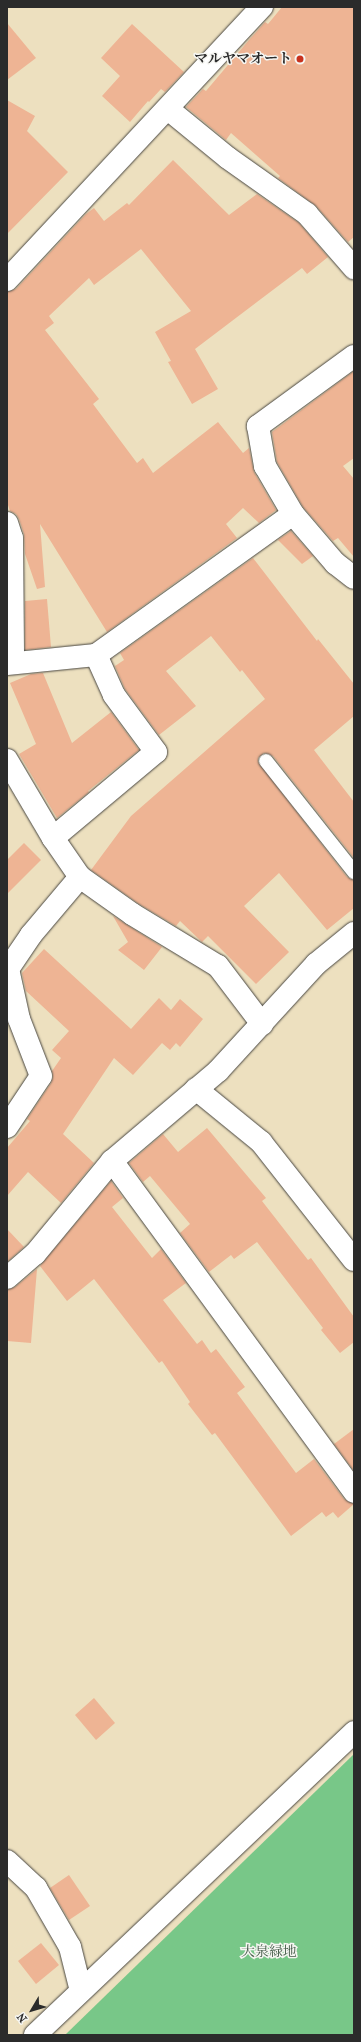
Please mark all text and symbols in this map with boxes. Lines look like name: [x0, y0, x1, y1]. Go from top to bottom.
place label: マルヤマオート: [194, 51, 292, 67]
marker: マルヤマオート: [295, 54, 305, 64]
park label: 大泉緑地: [241, 1944, 297, 1960]
north arrow: [12, 1990, 52, 2030]
text: N: [14, 2010, 30, 2025]

